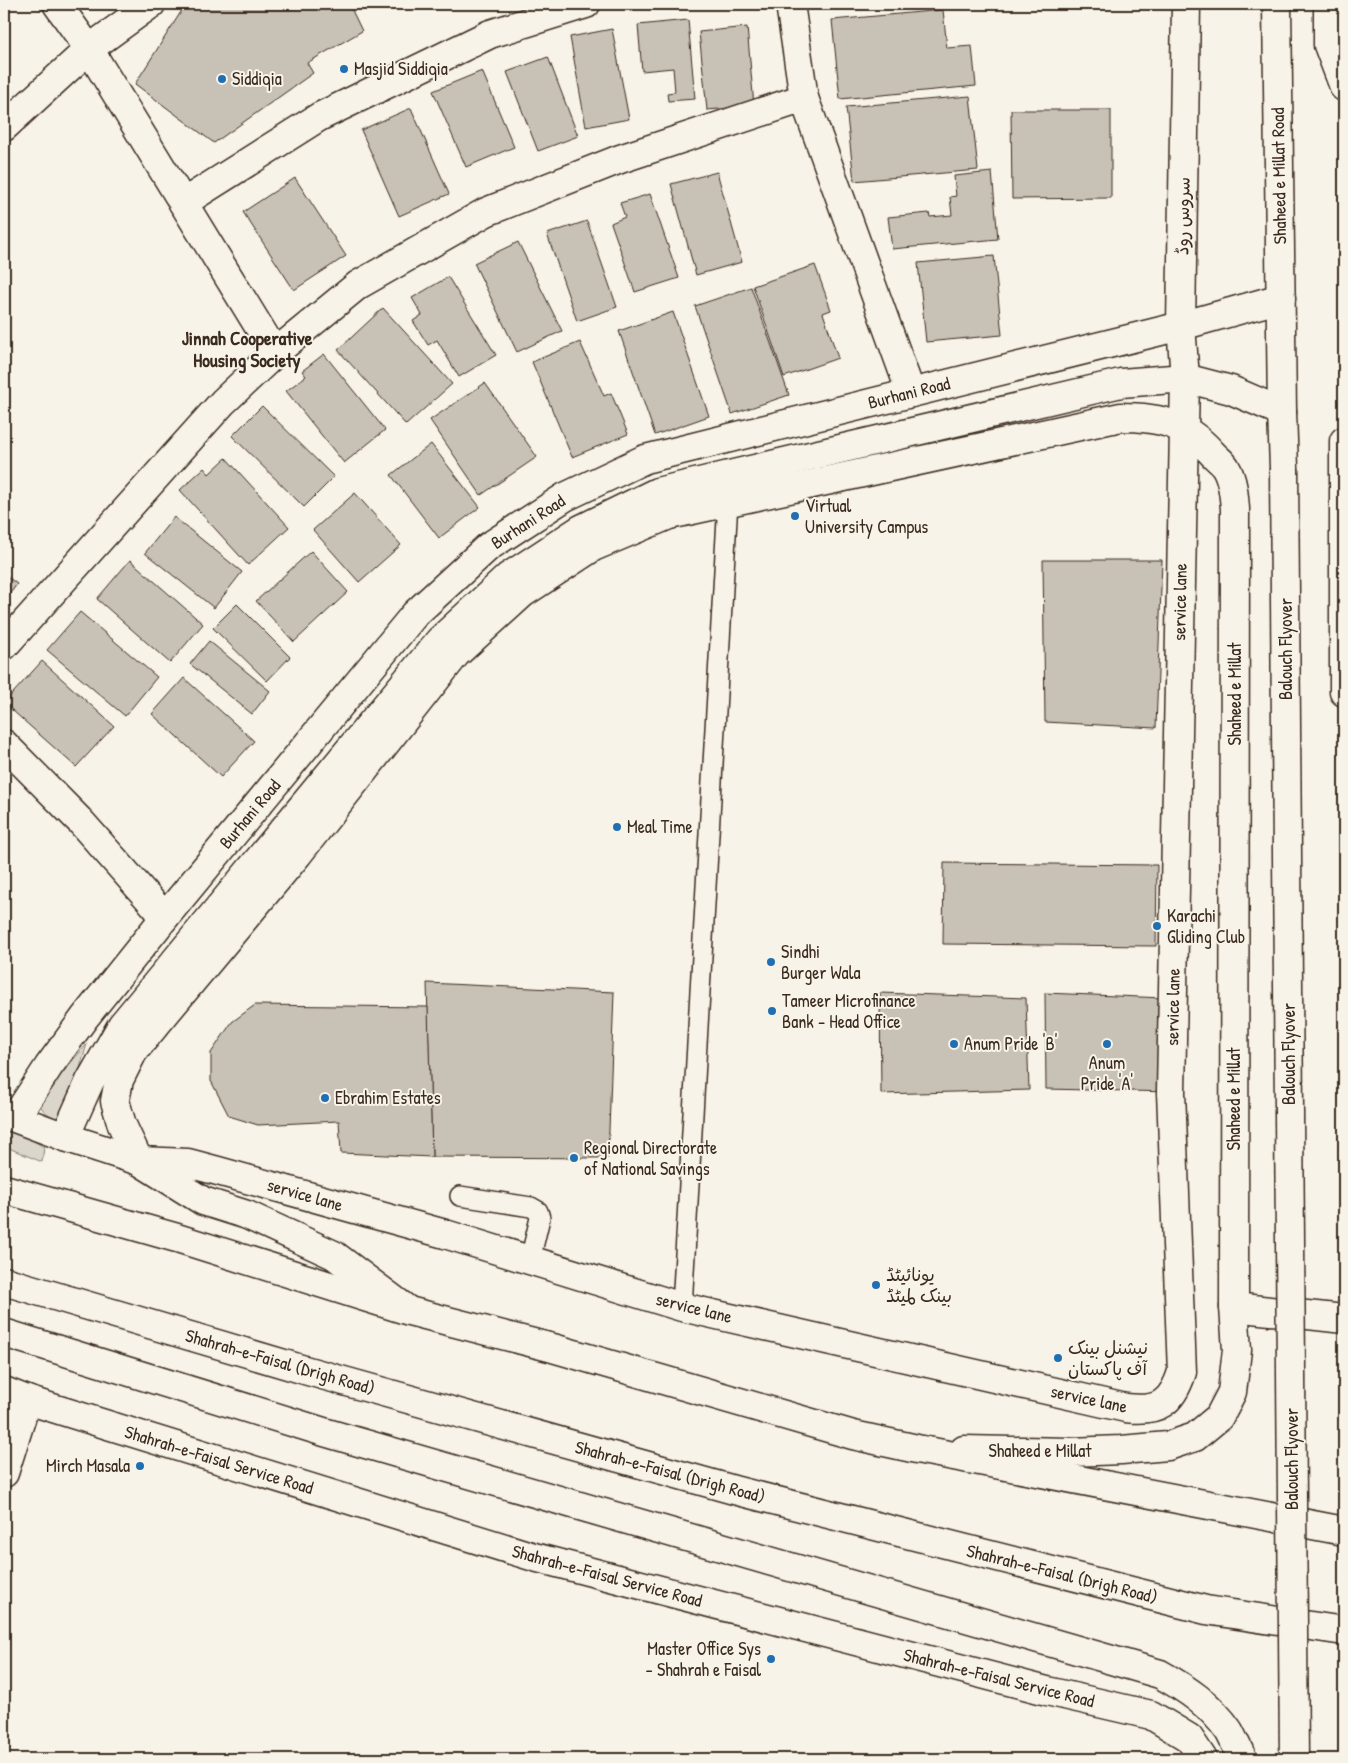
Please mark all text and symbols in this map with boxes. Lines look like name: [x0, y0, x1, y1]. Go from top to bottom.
place label: Masjid Siddiqia: [354, 56, 448, 81]
marker: Masjid Siddiqia: [338, 63, 350, 75]
place label: Siddiqia: [232, 66, 282, 91]
marker: Siddiqia: [216, 73, 228, 85]
street label: Shaheed e Millat Road: [1265, 107, 1292, 245]
street label: سروس روڈ: [1169, 177, 1196, 255]
district label: Jinnah Cooperative Housing Society: [182, 325, 313, 374]
street label: Burhani Road: [865, 370, 953, 415]
street label: Burhani Road: [486, 488, 570, 555]
place label: Virtual University Campus: [805, 493, 928, 539]
marker: Virtual University Campus: [789, 510, 801, 522]
street label: service lane: [1166, 563, 1193, 641]
street label: Balouch Flyover: [1273, 598, 1298, 700]
street label: Shaheed e Millat: [1222, 642, 1247, 745]
street label: Burhani Road: [213, 774, 286, 854]
place label: Meal Time: [627, 814, 693, 839]
marker: Meal Time: [611, 821, 623, 833]
place label: Karachi Gliding Club: [1167, 903, 1245, 949]
marker: Karachi Gliding Club: [1151, 920, 1163, 932]
place label: Sindhi Burger Wala: [781, 939, 861, 985]
marker: Sindhi Burger Wala: [765, 956, 777, 968]
street label: service lane: [1159, 968, 1186, 1046]
place label: Tameer Microfinance Bank - Head Office: [782, 988, 916, 1034]
street label: Balouch Flyover: [1276, 1003, 1301, 1105]
marker: Tameer Microfinance Bank - Head Office: [766, 1005, 778, 1017]
place label: Anum Pride 'B': [964, 1031, 1058, 1056]
marker: Anum Pride 'B': [948, 1038, 960, 1050]
marker: Anum Pride 'A': [1101, 1038, 1113, 1050]
street label: Shaheed e Millat: [1221, 1047, 1246, 1150]
place label: Anum Pride 'A': [1081, 1050, 1133, 1096]
place label: Ebrahim Estates: [335, 1085, 441, 1110]
marker: Ebrahim Estates: [319, 1092, 331, 1104]
place label: Regional Directorate of National Savings: [584, 1135, 717, 1181]
marker: Regional Directorate of National Savings: [568, 1152, 580, 1164]
street label: service lane: [264, 1172, 346, 1217]
place label: یونائیٹڈ بینک لمیٹڈ: [886, 1262, 952, 1308]
marker: یونائیٹڈ بینک لمیٹڈ: [870, 1279, 882, 1291]
street label: service lane: [653, 1286, 735, 1329]
street label: Shahrah-e-Faisal (Drigh Road): [183, 1323, 378, 1401]
place label: نیشنل بینک آف پاکستان: [1068, 1335, 1148, 1381]
marker: نیشنل بینک آف پاکستان: [1052, 1352, 1064, 1364]
street label: service lane: [1049, 1378, 1130, 1419]
street label: Balouch Flyover: [1279, 1408, 1304, 1510]
street label: Shahrah-e-Faisal Service Road: [122, 1419, 316, 1500]
street label: Shahrah-e-Faisal (Drigh Road): [572, 1434, 768, 1509]
street label: Shaheed e Millat: [989, 1438, 1092, 1463]
place label: Mirch Masala: [46, 1453, 130, 1478]
marker: Mirch Masala: [134, 1460, 146, 1472]
street label: Shahrah-e-Faisal Service Road: [509, 1538, 705, 1613]
street label: Shahrah-e-Faisal (Drigh Road): [964, 1538, 1160, 1609]
place label: Master Office Sys - Shahrah e Faisal: [646, 1636, 761, 1682]
street label: Shahrah-e-Faisal Service Road: [901, 1642, 1097, 1713]
marker: Master Office Sys - Shahrah e Faisal: [765, 1653, 777, 1665]

